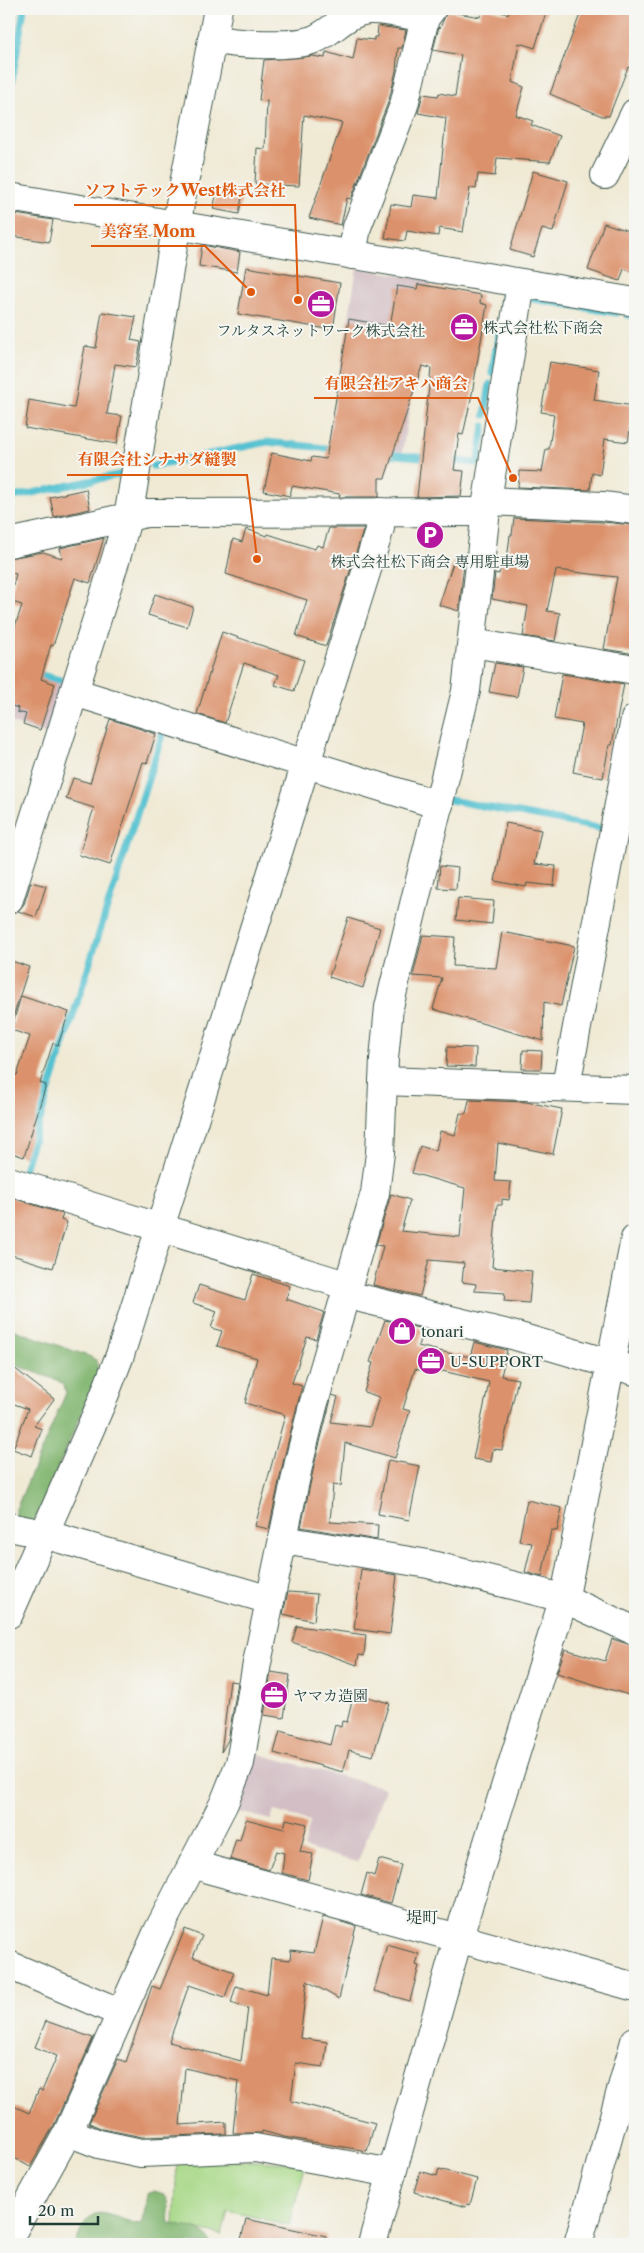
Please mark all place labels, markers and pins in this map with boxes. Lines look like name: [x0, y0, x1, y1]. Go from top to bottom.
callout: ソフトテックWest株式会社: [74, 174, 295, 205]
callout: 美容室 Mom: [91, 215, 205, 246]
office icon: フルタスネットワーク株式会社: [306, 289, 336, 319]
office icon: 株式会社松下商会: [449, 312, 479, 342]
place label: 株式会社松下商会: [483, 318, 603, 337]
place label: フルタスネットワーク株式会社: [217, 321, 425, 340]
callout: 有限会社アキハ商会: [314, 367, 478, 398]
callout: 有限会社シナサダ縫製: [67, 444, 247, 475]
parking icon: 株式会社松下商会 専用駐車場: [415, 520, 445, 550]
place label: 株式会社松下商会 専用駐車場: [331, 552, 530, 571]
shop icon: tonari: [387, 1316, 417, 1346]
place label: tonari: [421, 1322, 464, 1341]
office icon: U-SUPPORT: [416, 1346, 446, 1376]
place label: U-SUPPORT: [450, 1352, 544, 1371]
office icon: ヤマカ造園: [259, 1680, 289, 1710]
place label: ヤマカ造園: [293, 1686, 368, 1705]

